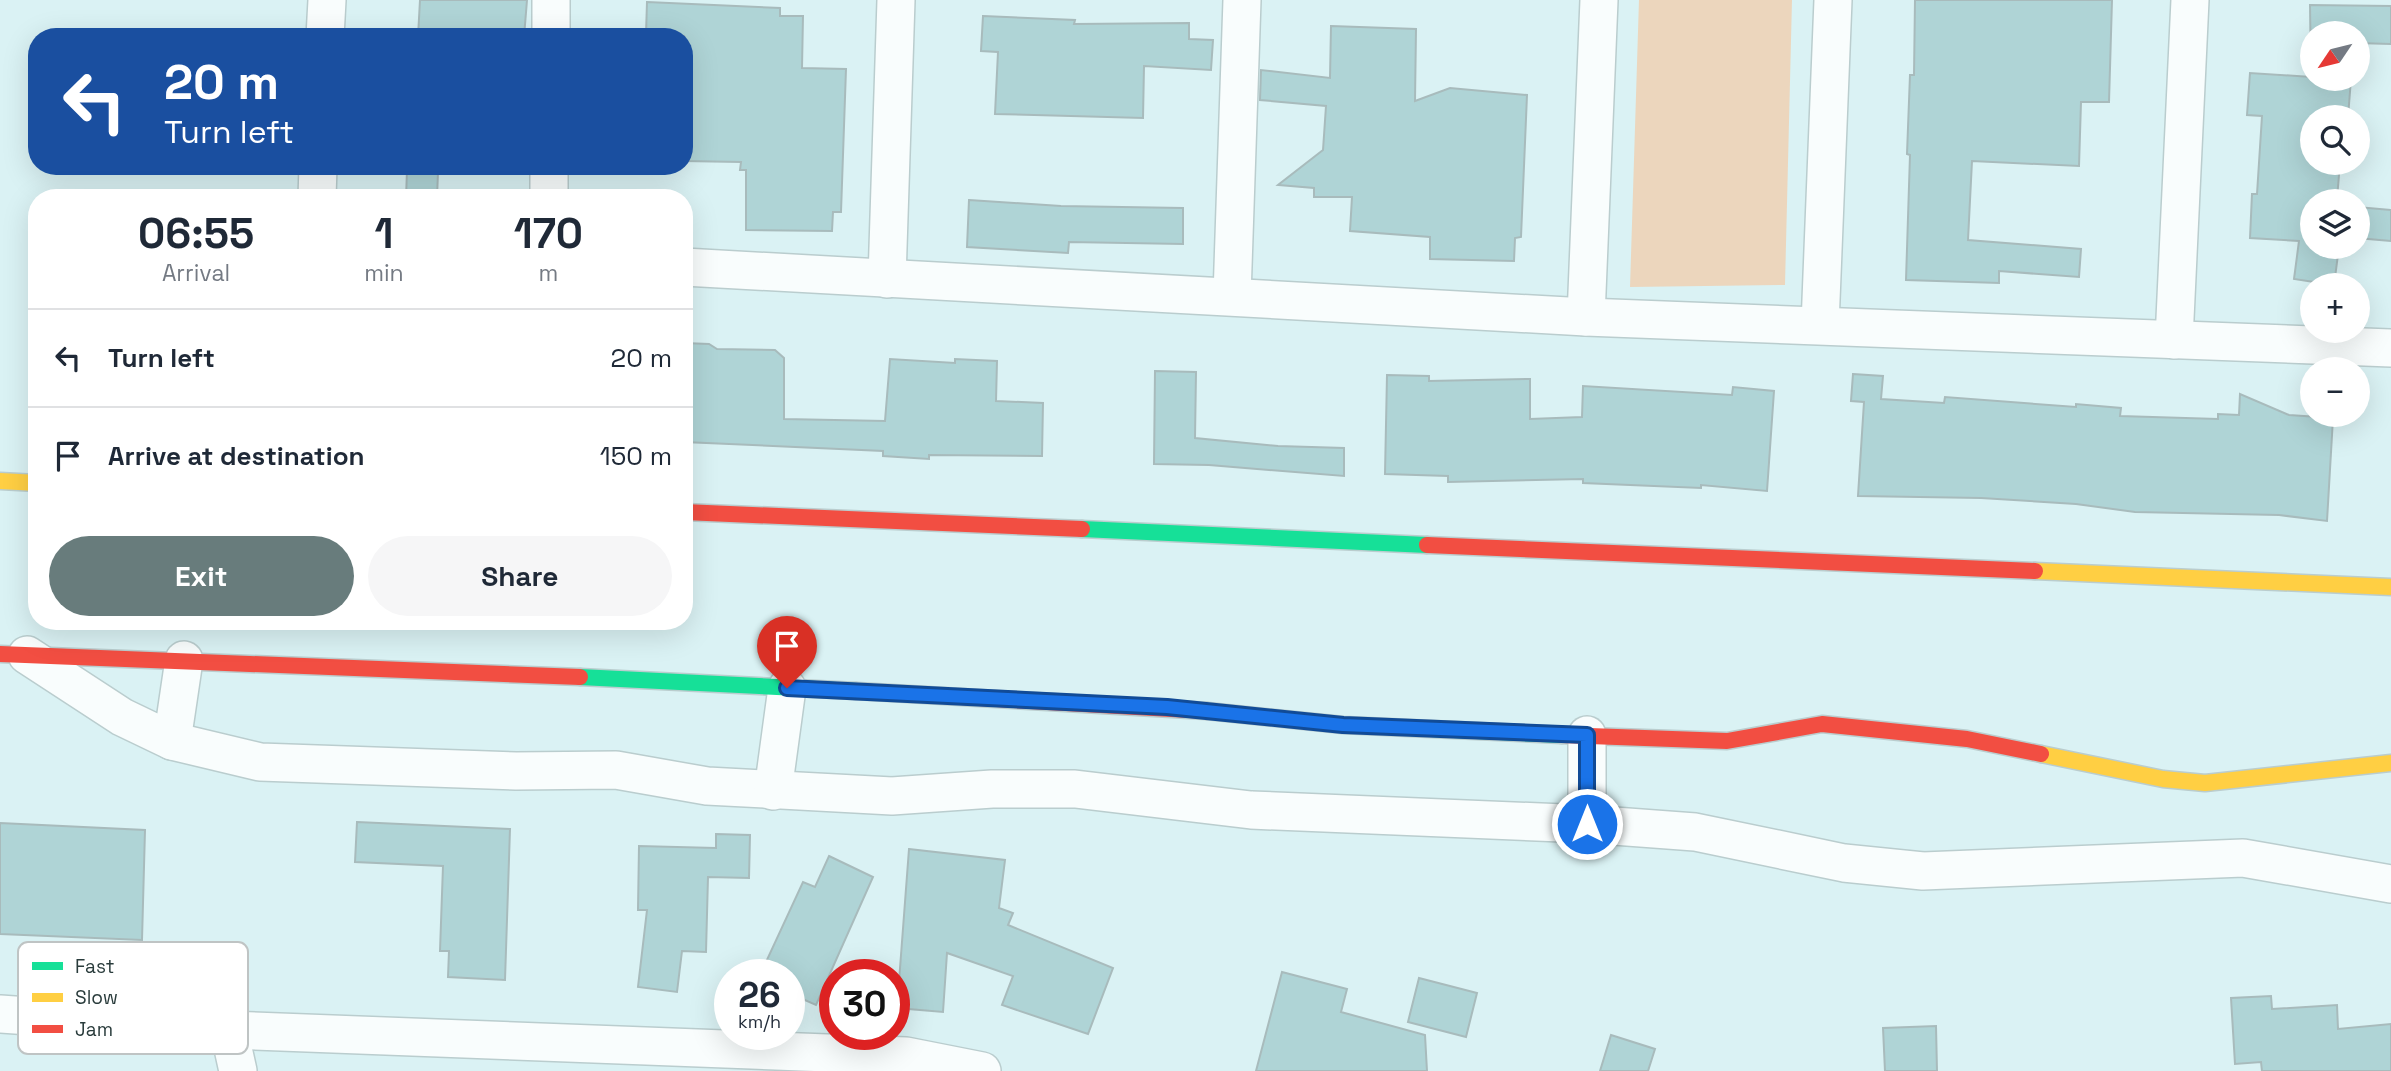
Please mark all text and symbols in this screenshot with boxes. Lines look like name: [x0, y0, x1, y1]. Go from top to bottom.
north arrow: [2300, 21, 2370, 91]
map controls: [2300, 21, 2370, 427]
text: 20 m: [164, 51, 279, 113]
icon: left: [49, 56, 140, 147]
button: search: [2300, 105, 2370, 175]
text: Turn left: [164, 112, 294, 152]
button: layers: [2300, 189, 2370, 259]
text: 06:55: [138, 207, 254, 260]
text: 1: [374, 207, 393, 260]
text: 170: [514, 207, 583, 260]
text: Arrival: [162, 258, 230, 288]
text: min: [364, 258, 404, 288]
text: m: [538, 258, 558, 288]
button: +: [2300, 273, 2370, 343]
icon: left: [49, 339, 87, 377]
text: Turn left: [108, 341, 215, 375]
text: 20 m: [611, 341, 672, 375]
button: −: [2300, 357, 2370, 427]
icon: arrive: [49, 437, 87, 475]
text: Arrive at destination: [108, 439, 365, 473]
text: 150 m: [600, 439, 672, 473]
button: Exit: [49, 536, 354, 616]
button: Share: [368, 536, 672, 616]
pin: [757, 616, 817, 688]
icon: arrive: [768, 627, 806, 665]
position arrow: [1550, 787, 1624, 861]
legend: [18, 942, 248, 1054]
text: Fast: [75, 954, 115, 979]
speed limit sign: 30: [819, 959, 910, 1050]
text: 26: [738, 973, 781, 1017]
text: Slow: [75, 985, 118, 1010]
text: km/h: [738, 1010, 781, 1033]
text: Jam: [75, 1017, 113, 1042]

